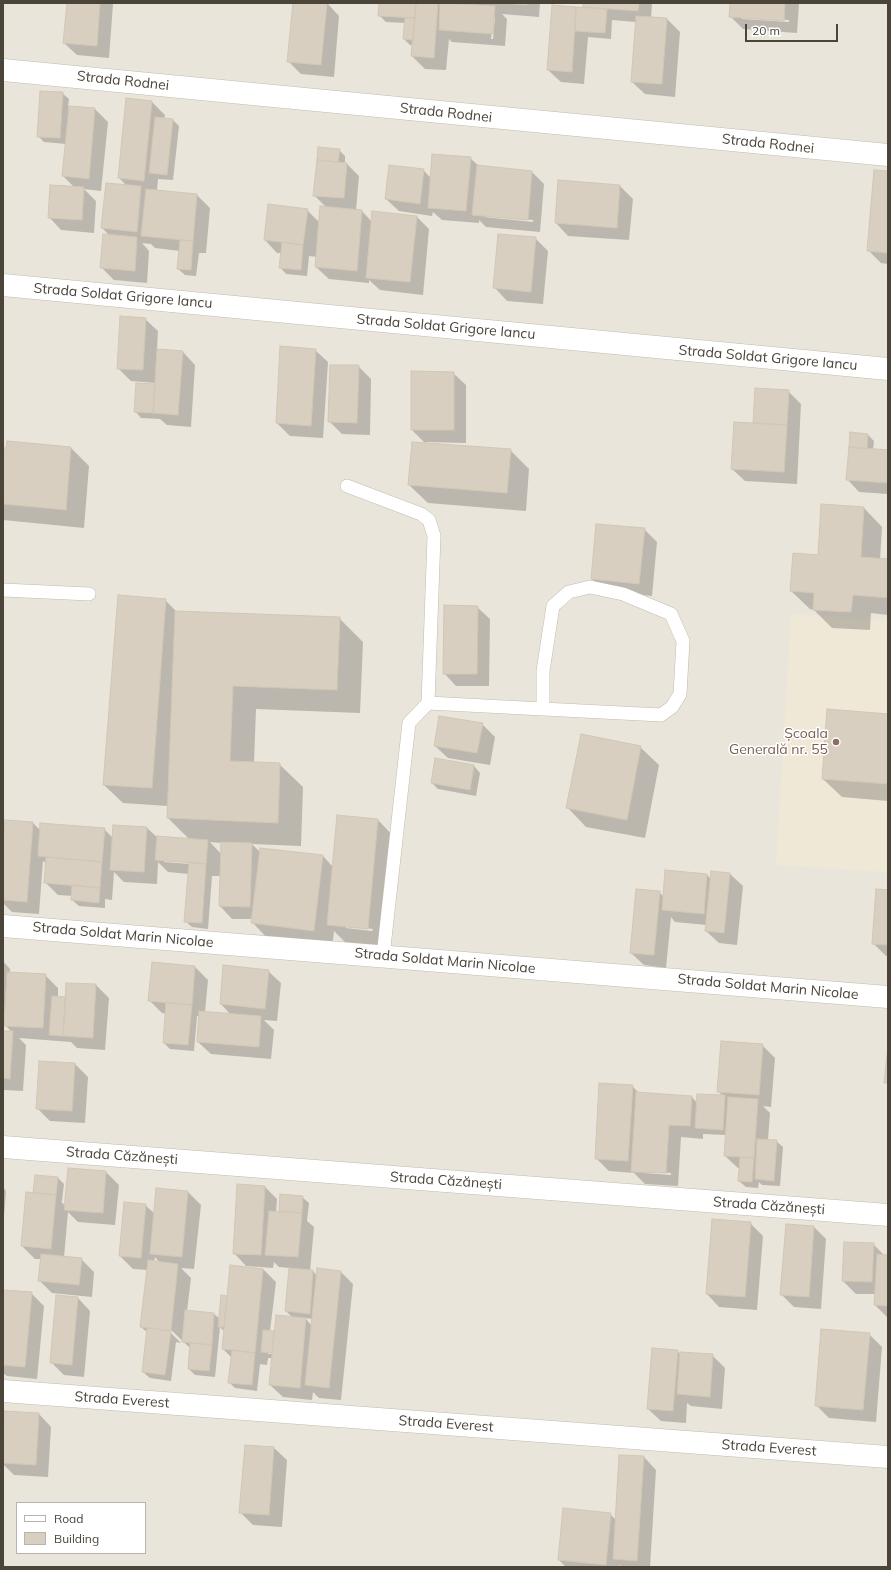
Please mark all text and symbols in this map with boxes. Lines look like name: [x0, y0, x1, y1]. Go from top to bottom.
scale bar: [747, 16, 840, 42]
text: 20 m: [752, 23, 780, 38]
street label: Strada Rodnei: [76, 68, 170, 94]
street label: Strada Rodnei: [399, 100, 493, 126]
street label: Strada Rodnei: [721, 131, 815, 157]
street label: Strada Soldat Grigore Iancu: [33, 280, 213, 312]
street label: Strada Soldat Grigore Iancu: [356, 311, 536, 343]
street label: Strada Soldat Grigore Iancu: [678, 342, 858, 374]
place label: Școala Generală nr. 55: [729, 726, 828, 758]
marker: Școala Generală nr. 55: [831, 737, 841, 747]
street label: Strada Soldat Marin Nicolae: [32, 919, 214, 951]
street label: Strada Soldat Marin Nicolae: [354, 945, 536, 977]
street label: Strada Soldat Marin Nicolae: [677, 971, 859, 1003]
street label: Strada Căzănești: [66, 1144, 178, 1168]
street label: Strada Căzănești: [390, 1169, 502, 1193]
street label: Strada Căzănești: [713, 1194, 825, 1218]
street label: Strada Everest: [74, 1388, 170, 1412]
street label: Strada Everest: [398, 1412, 494, 1436]
street label: Strada Everest: [721, 1436, 817, 1460]
legend: [16, 1502, 146, 1554]
text: Road: [54, 1511, 83, 1526]
text: Building: [54, 1531, 99, 1546]

